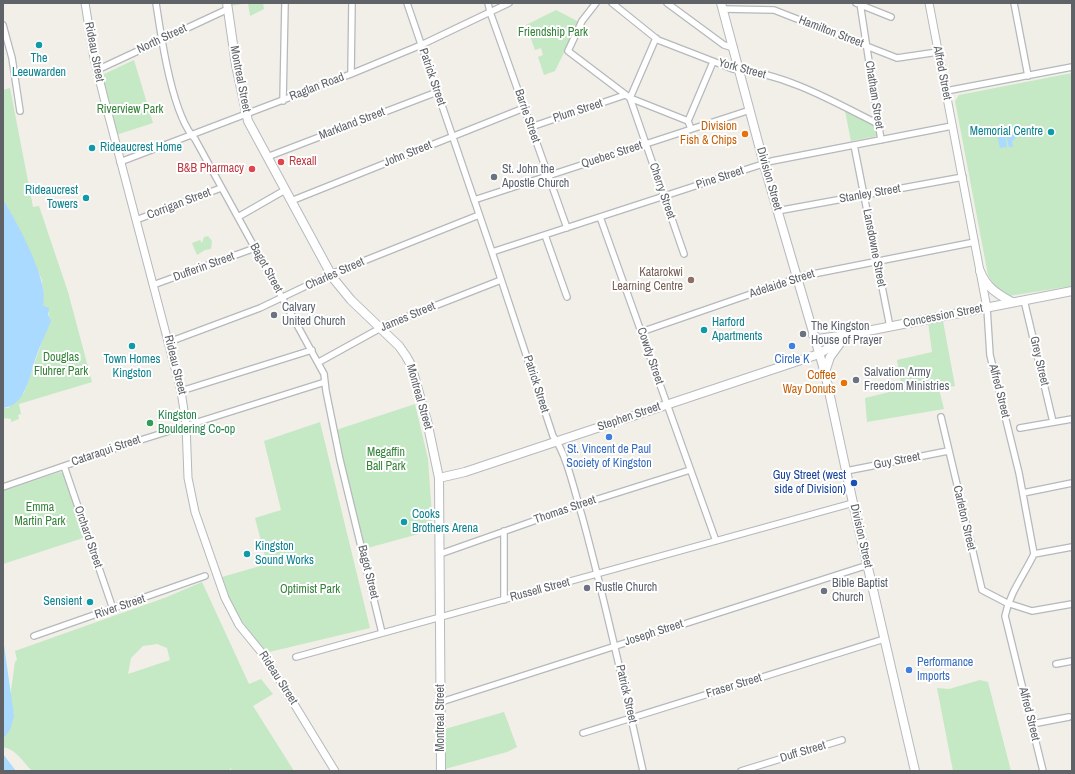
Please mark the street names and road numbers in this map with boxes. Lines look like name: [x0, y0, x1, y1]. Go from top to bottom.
street label: Hamilton Street: [797, 13, 865, 51]
street label: Rideau Street: [81, 21, 107, 83]
street label: North Street: [135, 21, 189, 57]
street label: Montreal Street: [227, 45, 253, 113]
street label: Alfred Street: [930, 45, 954, 101]
street label: Patrick Street: [415, 46, 449, 108]
street label: York Street: [717, 56, 767, 82]
street label: Chatham Street: [861, 60, 887, 130]
street label: Raglan Road: [288, 70, 346, 104]
street label: Barrie Street: [511, 87, 543, 145]
street label: Plum Street: [551, 96, 605, 126]
street label: Markland Street: [317, 105, 387, 143]
street label: John Street: [382, 138, 434, 170]
street label: Quebec Street: [580, 138, 644, 172]
street label: Division Street: [753, 146, 785, 212]
street label: Cherry Street: [646, 161, 678, 221]
street label: Pine Street: [694, 164, 746, 192]
street label: Stanley Street: [838, 182, 902, 206]
street label: Corrigan Street: [145, 185, 213, 223]
street label: Lansdowne Street: [859, 208, 889, 288]
street label: Bagot Street: [246, 241, 286, 295]
street label: Dufferin Street: [172, 249, 236, 285]
street label: Charles Street: [303, 255, 367, 293]
street label: Adelaide Street: [748, 267, 816, 301]
street label: James Street: [379, 299, 437, 335]
street label: Concession Street: [902, 301, 984, 331]
street label: Cowdy Street: [634, 326, 666, 386]
street label: Rideau Street: [161, 334, 189, 396]
street label: Grey Street: [1026, 335, 1052, 387]
street label: Patrick Street: [520, 353, 552, 415]
street label: Montreal Street: [403, 363, 435, 431]
street label: Alfred Street: [985, 363, 1013, 419]
street label: Stephen Street: [596, 400, 662, 434]
street label: Cataraqui Street: [70, 432, 142, 470]
street label: Guy Street: [873, 449, 921, 473]
street label: Carleton Street: [950, 484, 978, 552]
street label: Thomas Street: [532, 493, 598, 527]
street label: Division Street: [847, 503, 875, 569]
street label: Orchard Street: [71, 504, 105, 570]
street label: Bagot Street: [354, 544, 382, 600]
street label: Russell Street: [509, 575, 571, 605]
street label: River Street: [93, 592, 147, 622]
street label: Joseph Street: [623, 617, 685, 649]
street label: Rideau Street: [255, 649, 301, 707]
street label: Patrick Street: [612, 663, 640, 725]
street label: Fraser Street: [704, 671, 764, 701]
street label: Montreal Street: [434, 684, 448, 752]
street label: Alfred Street: [1015, 686, 1043, 742]
street label: Duff Street: [778, 738, 828, 766]

